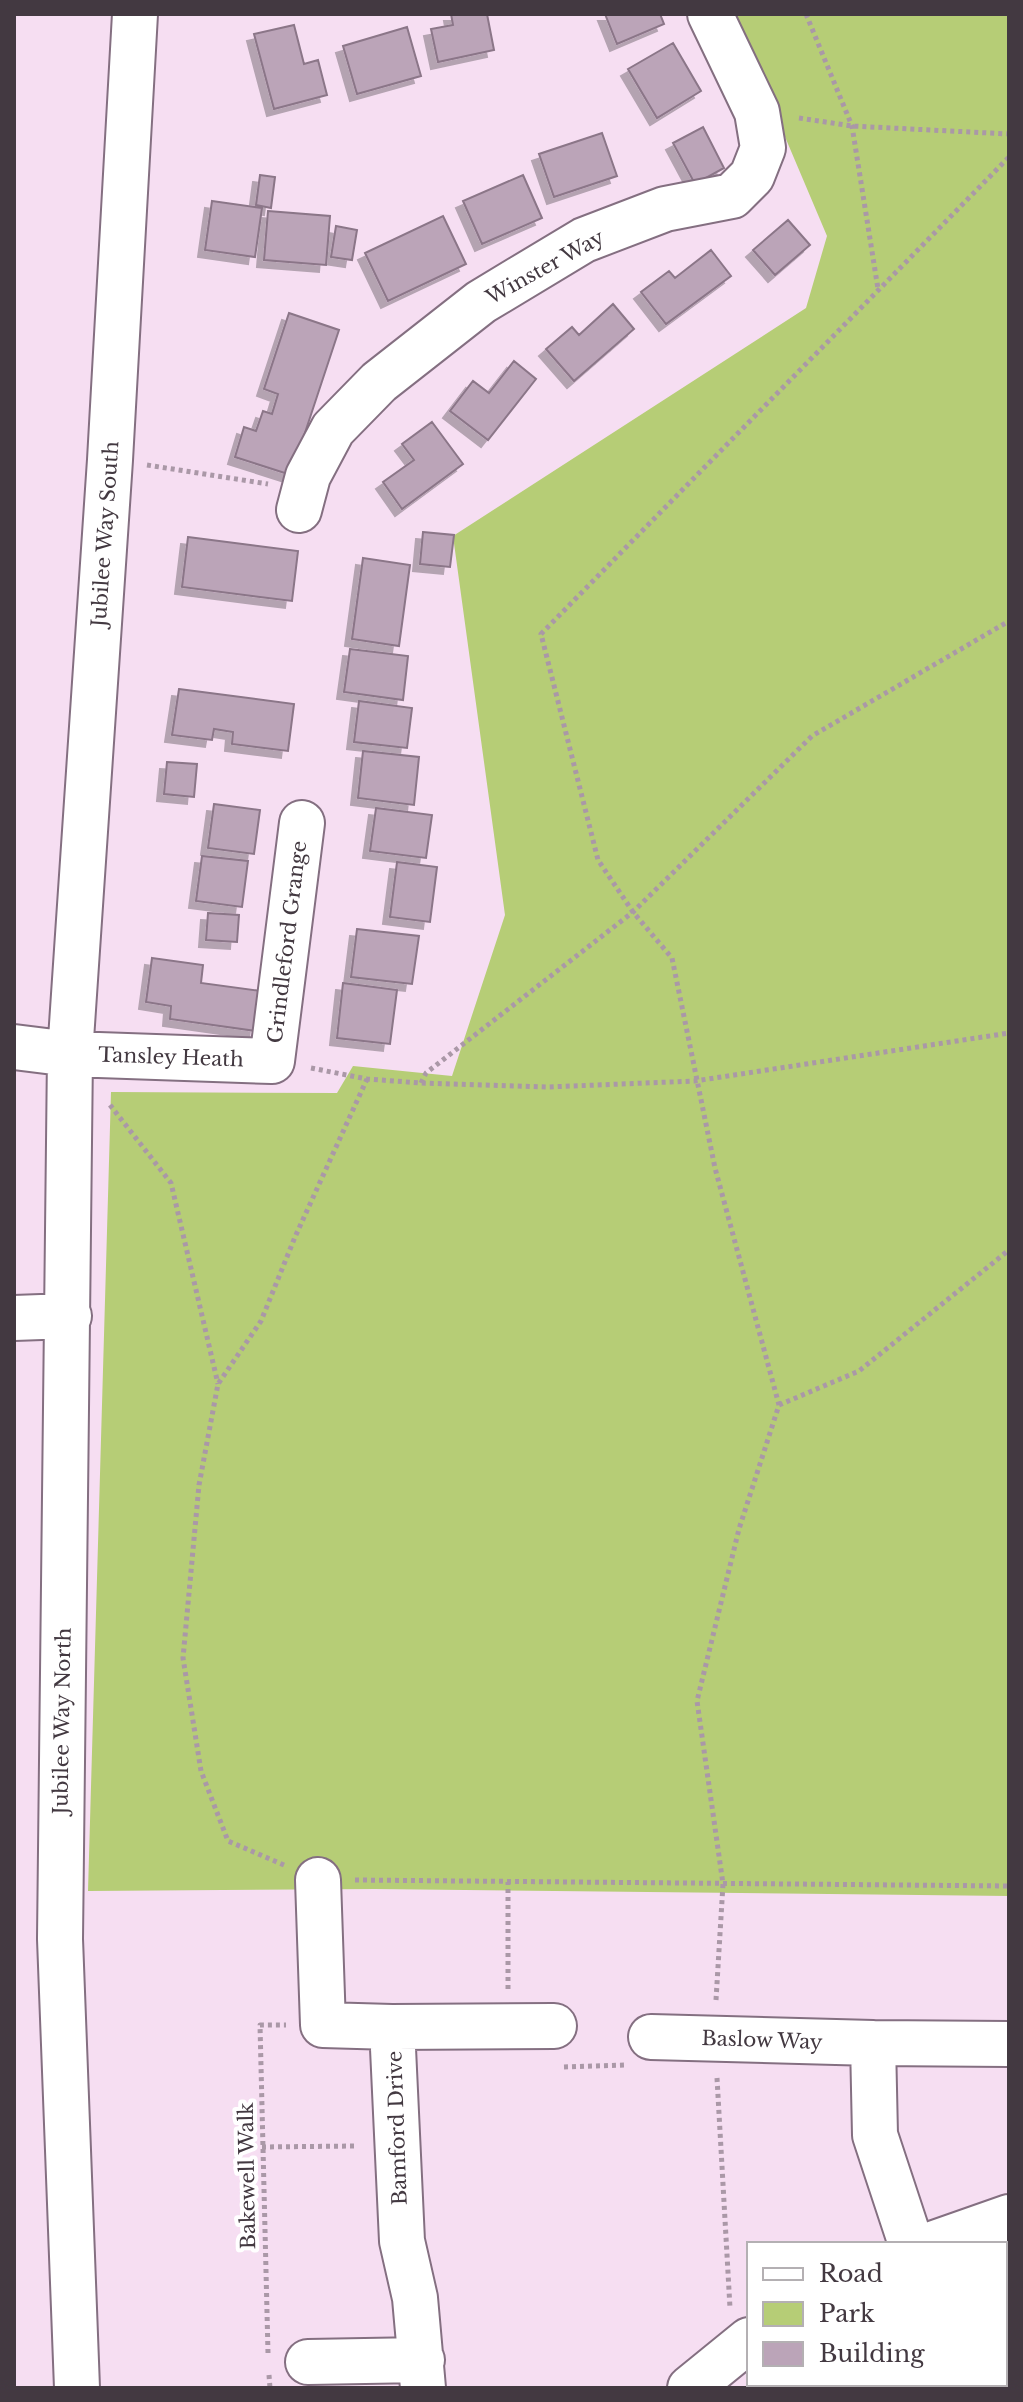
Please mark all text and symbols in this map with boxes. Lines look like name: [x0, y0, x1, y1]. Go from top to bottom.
street label: Winster Way: [481, 225, 608, 310]
street label: Jubilee Way South: [86, 440, 123, 631]
street label: Grindleford Grange: [263, 839, 311, 1045]
street label: Tansley Heath: [98, 1042, 244, 1072]
street label: Jubilee Way North: [48, 1627, 76, 1818]
street label: Baslow Way: [701, 2026, 823, 2054]
street label: Bamford Drive: [382, 2050, 412, 2206]
street label: Bakewell Walk: [234, 2102, 260, 2250]
legend: [747, 2242, 1007, 2386]
text: Road: [819, 2259, 883, 2288]
text: Park: [819, 2299, 875, 2328]
text: Building: [819, 2339, 925, 2368]

